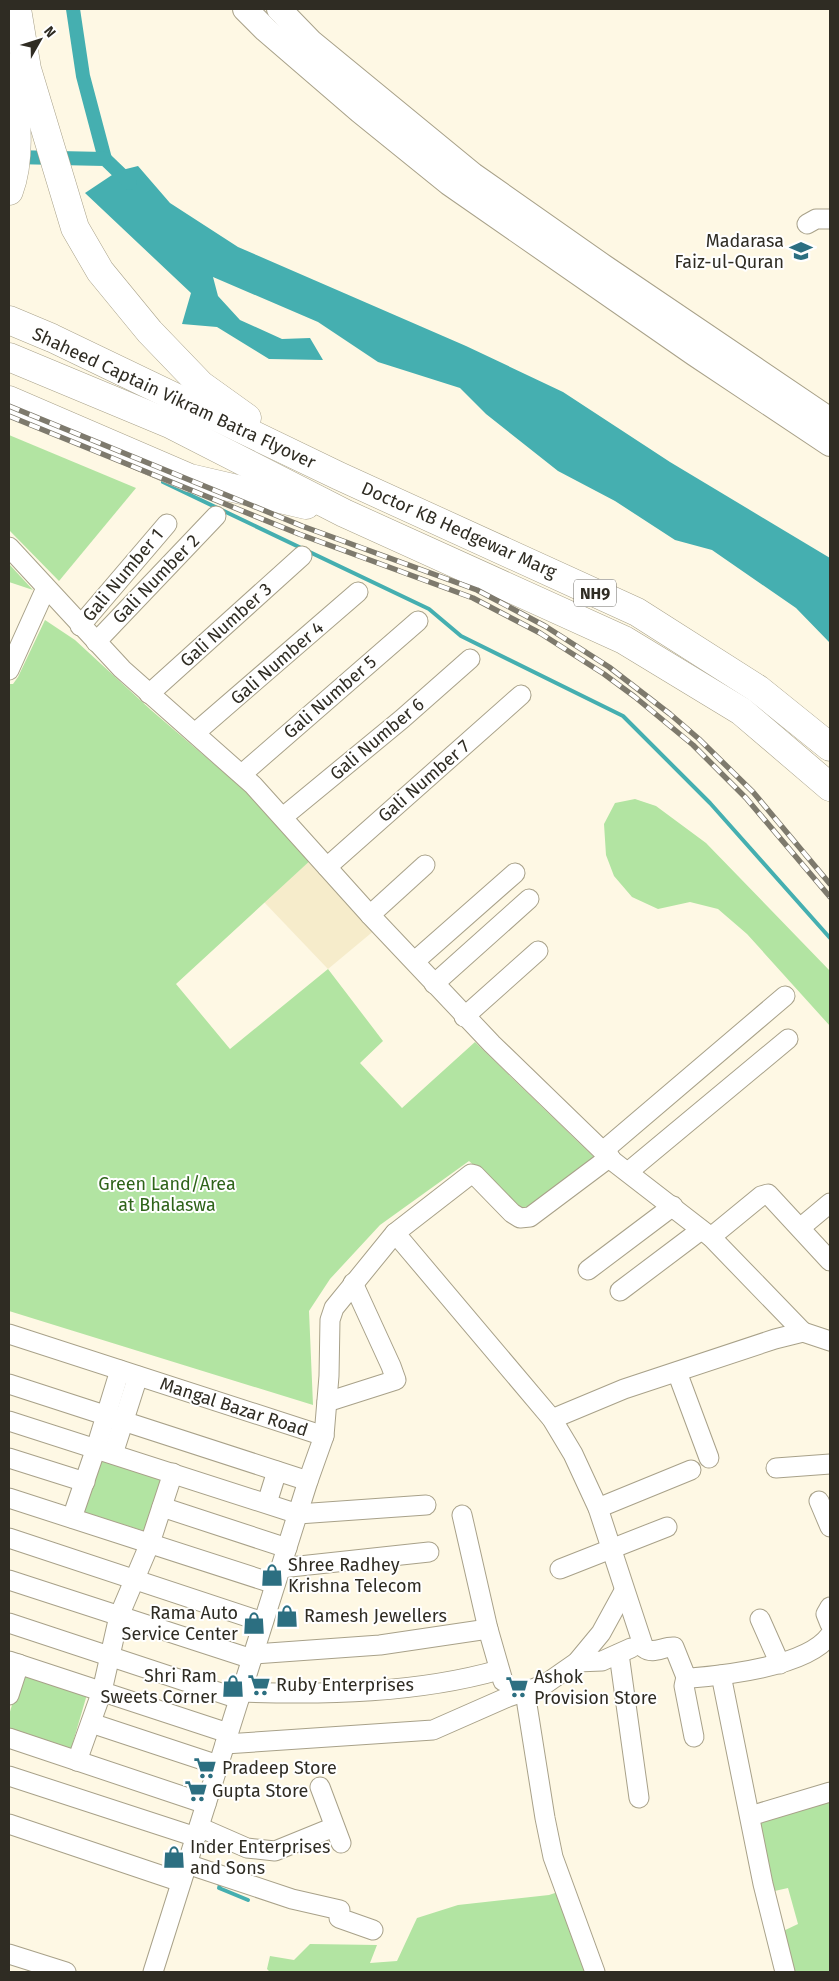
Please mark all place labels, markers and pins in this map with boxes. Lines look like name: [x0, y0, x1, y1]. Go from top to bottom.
place label: Madarasa Faiz-ul-Quran: [674, 230, 784, 273]
school or university icon: Madarasa Faiz-ul-Quran: [788, 238, 814, 264]
place label: Shree Radhey Krishna Telecom: [288, 1554, 422, 1597]
shop icon: Shree Radhey Krishna Telecom: [259, 1562, 285, 1588]
place label: Rama Auto Service Center: [122, 1602, 238, 1645]
shop icon: Ramesh Jewellers: [274, 1603, 300, 1629]
place label: Ramesh Jewellers: [304, 1605, 447, 1627]
shop icon: Rama Auto Service Center: [241, 1610, 267, 1636]
place label: Shri Ram Sweets Corner: [101, 1665, 217, 1708]
place label: Ashok Provision Store: [534, 1666, 657, 1709]
supermarket icon: Ruby Enterprises: [246, 1672, 272, 1698]
shop icon: Shri Ram Sweets Corner: [220, 1673, 246, 1699]
place label: Ruby Enterprises: [276, 1674, 414, 1696]
supermarket icon: Ashok Provision Store: [504, 1674, 530, 1700]
supermarket icon: Pradeep Store: [192, 1755, 218, 1781]
place label: Pradeep Store: [222, 1757, 337, 1779]
supermarket icon: Gupta Store: [183, 1778, 209, 1804]
place label: Gupta Store: [212, 1780, 308, 1802]
place label: Inder Enterprises and Sons: [190, 1836, 330, 1879]
shop icon: Inder Enterprises and Sons: [161, 1844, 187, 1870]

